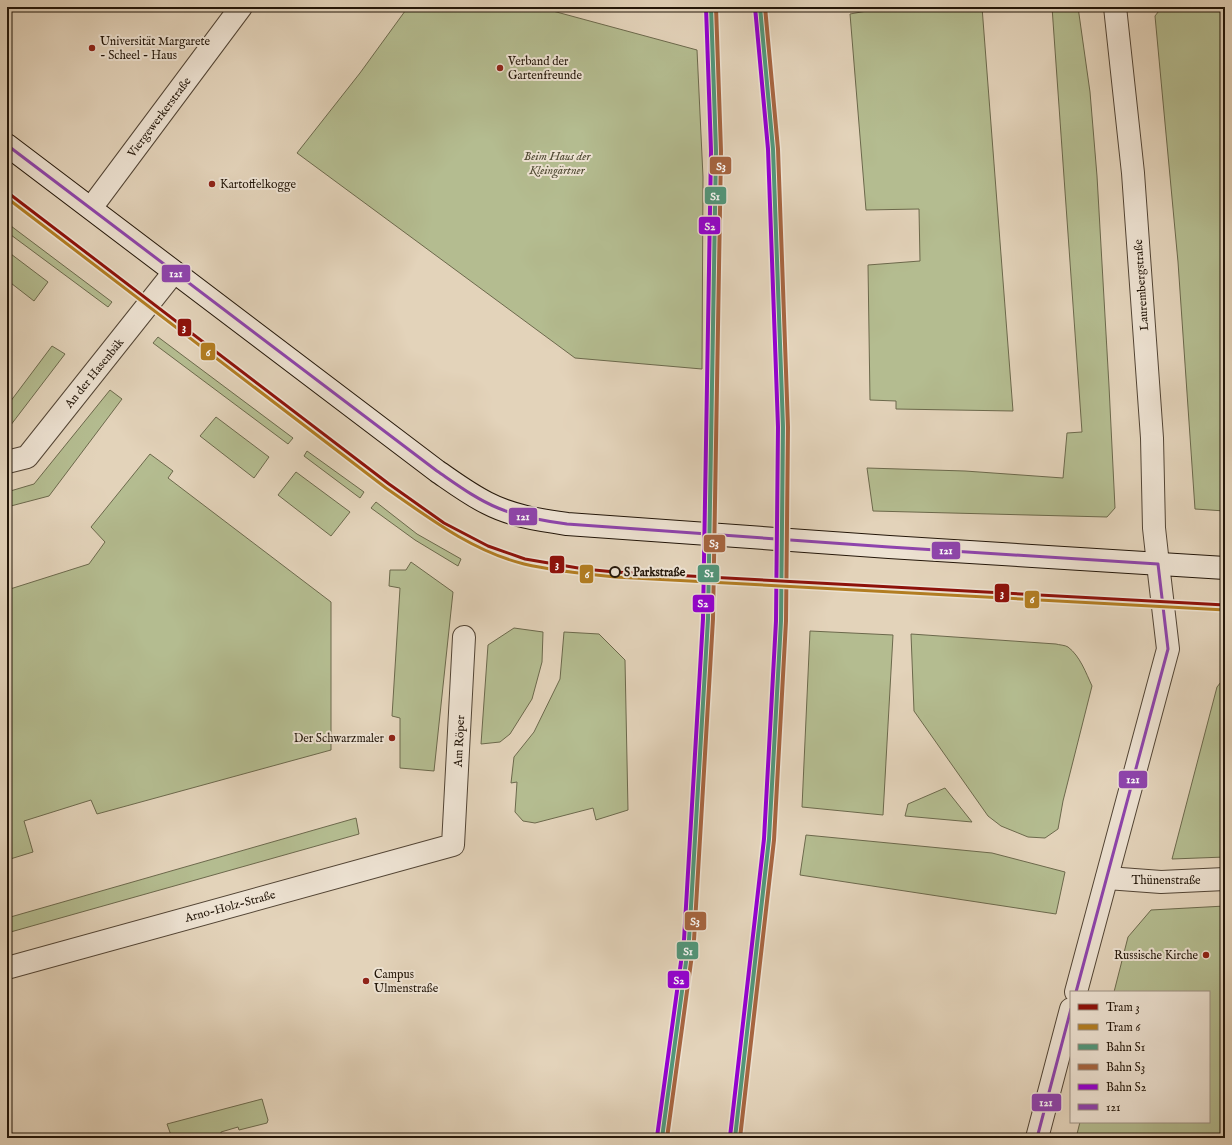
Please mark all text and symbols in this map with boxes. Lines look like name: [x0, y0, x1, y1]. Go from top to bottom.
place label: Universität Margarete - Scheel - Haus: [100, 34, 211, 63]
marker: Universität Margarete - Scheel - Haus: [87, 43, 97, 53]
place label: Verband der Gartenfreunde: [507, 54, 582, 83]
marker: Verband der Gartenfreunde: [495, 63, 505, 73]
street label: Viergewerkerstraße: [124, 74, 195, 161]
park label: Beim Haus der Kleingärtner: [524, 149, 591, 179]
line badge: S3: [709, 156, 732, 175]
text: S3: [716, 160, 726, 174]
place label: Kartoffelkogge: [220, 177, 297, 192]
marker: Kartoffelkogge: [207, 179, 217, 189]
line badge: S1: [704, 186, 727, 205]
text: S1: [710, 190, 720, 204]
line badge: S2: [698, 216, 721, 235]
text: S2: [705, 220, 716, 234]
street label: Laurembergstraße: [1131, 238, 1152, 331]
line badge: 121: [161, 264, 191, 283]
text: 121: [169, 267, 183, 281]
line badge: 3: [177, 318, 192, 337]
text: 3: [182, 321, 186, 335]
street label: An der Hasenbäk: [61, 335, 128, 412]
line badge: 6: [200, 342, 216, 361]
text: 6: [206, 346, 212, 360]
line badge: 121: [508, 507, 538, 526]
text: 121: [516, 510, 530, 524]
line badge: S3: [703, 534, 726, 553]
text: S3: [709, 537, 719, 551]
line badge: 121: [931, 541, 961, 560]
text: 121: [939, 544, 953, 558]
line badge: 3: [549, 555, 565, 574]
text: 3: [555, 558, 559, 572]
line badge: 6: [579, 564, 594, 584]
line badge: S1: [697, 564, 720, 583]
place label: S Parkstraße: [624, 565, 686, 580]
marker: S Parkstraße: [609, 566, 621, 578]
text: S1: [704, 567, 714, 581]
text: 6: [585, 568, 591, 582]
line badge: 3: [994, 583, 1010, 603]
text: 3: [1000, 587, 1004, 601]
line badge: 6: [1024, 590, 1040, 609]
text: 6: [1030, 593, 1036, 607]
line badge: S2: [692, 594, 715, 613]
text: S2: [698, 597, 709, 611]
street label: Am Röper: [451, 714, 469, 768]
place label: Der Schwarzmaler: [294, 731, 385, 746]
marker: Der Schwarzmaler: [387, 733, 397, 743]
line badge: 121: [1118, 770, 1148, 789]
text: 121: [1126, 773, 1140, 787]
street label: Thünenstraße: [1131, 873, 1201, 888]
street label: Arno-Holz-Straße: [182, 887, 278, 926]
line badge: S3: [684, 911, 707, 931]
text: S3: [690, 915, 700, 929]
line badge: S1: [676, 941, 699, 960]
text: S1: [683, 945, 693, 959]
place label: Russische Kirche: [1114, 948, 1198, 963]
marker: Russische Kirche: [1201, 950, 1211, 960]
place label: Campus Ulmenstraße: [374, 967, 439, 996]
line badge: S2: [667, 970, 690, 989]
text: S2: [674, 974, 685, 988]
marker: Campus Ulmenstraße: [361, 976, 371, 986]
legend: [1070, 991, 1210, 1123]
text: Tram 3: [1106, 1000, 1140, 1015]
text: Tram 6: [1106, 1020, 1141, 1035]
text: Bahn S1: [1106, 1040, 1145, 1055]
text: Bahn S3: [1106, 1060, 1145, 1075]
text: Bahn S2: [1106, 1080, 1147, 1095]
line badge: 121: [1031, 1093, 1062, 1112]
text: 121: [1039, 1096, 1053, 1110]
text: 121: [1106, 1100, 1121, 1115]

